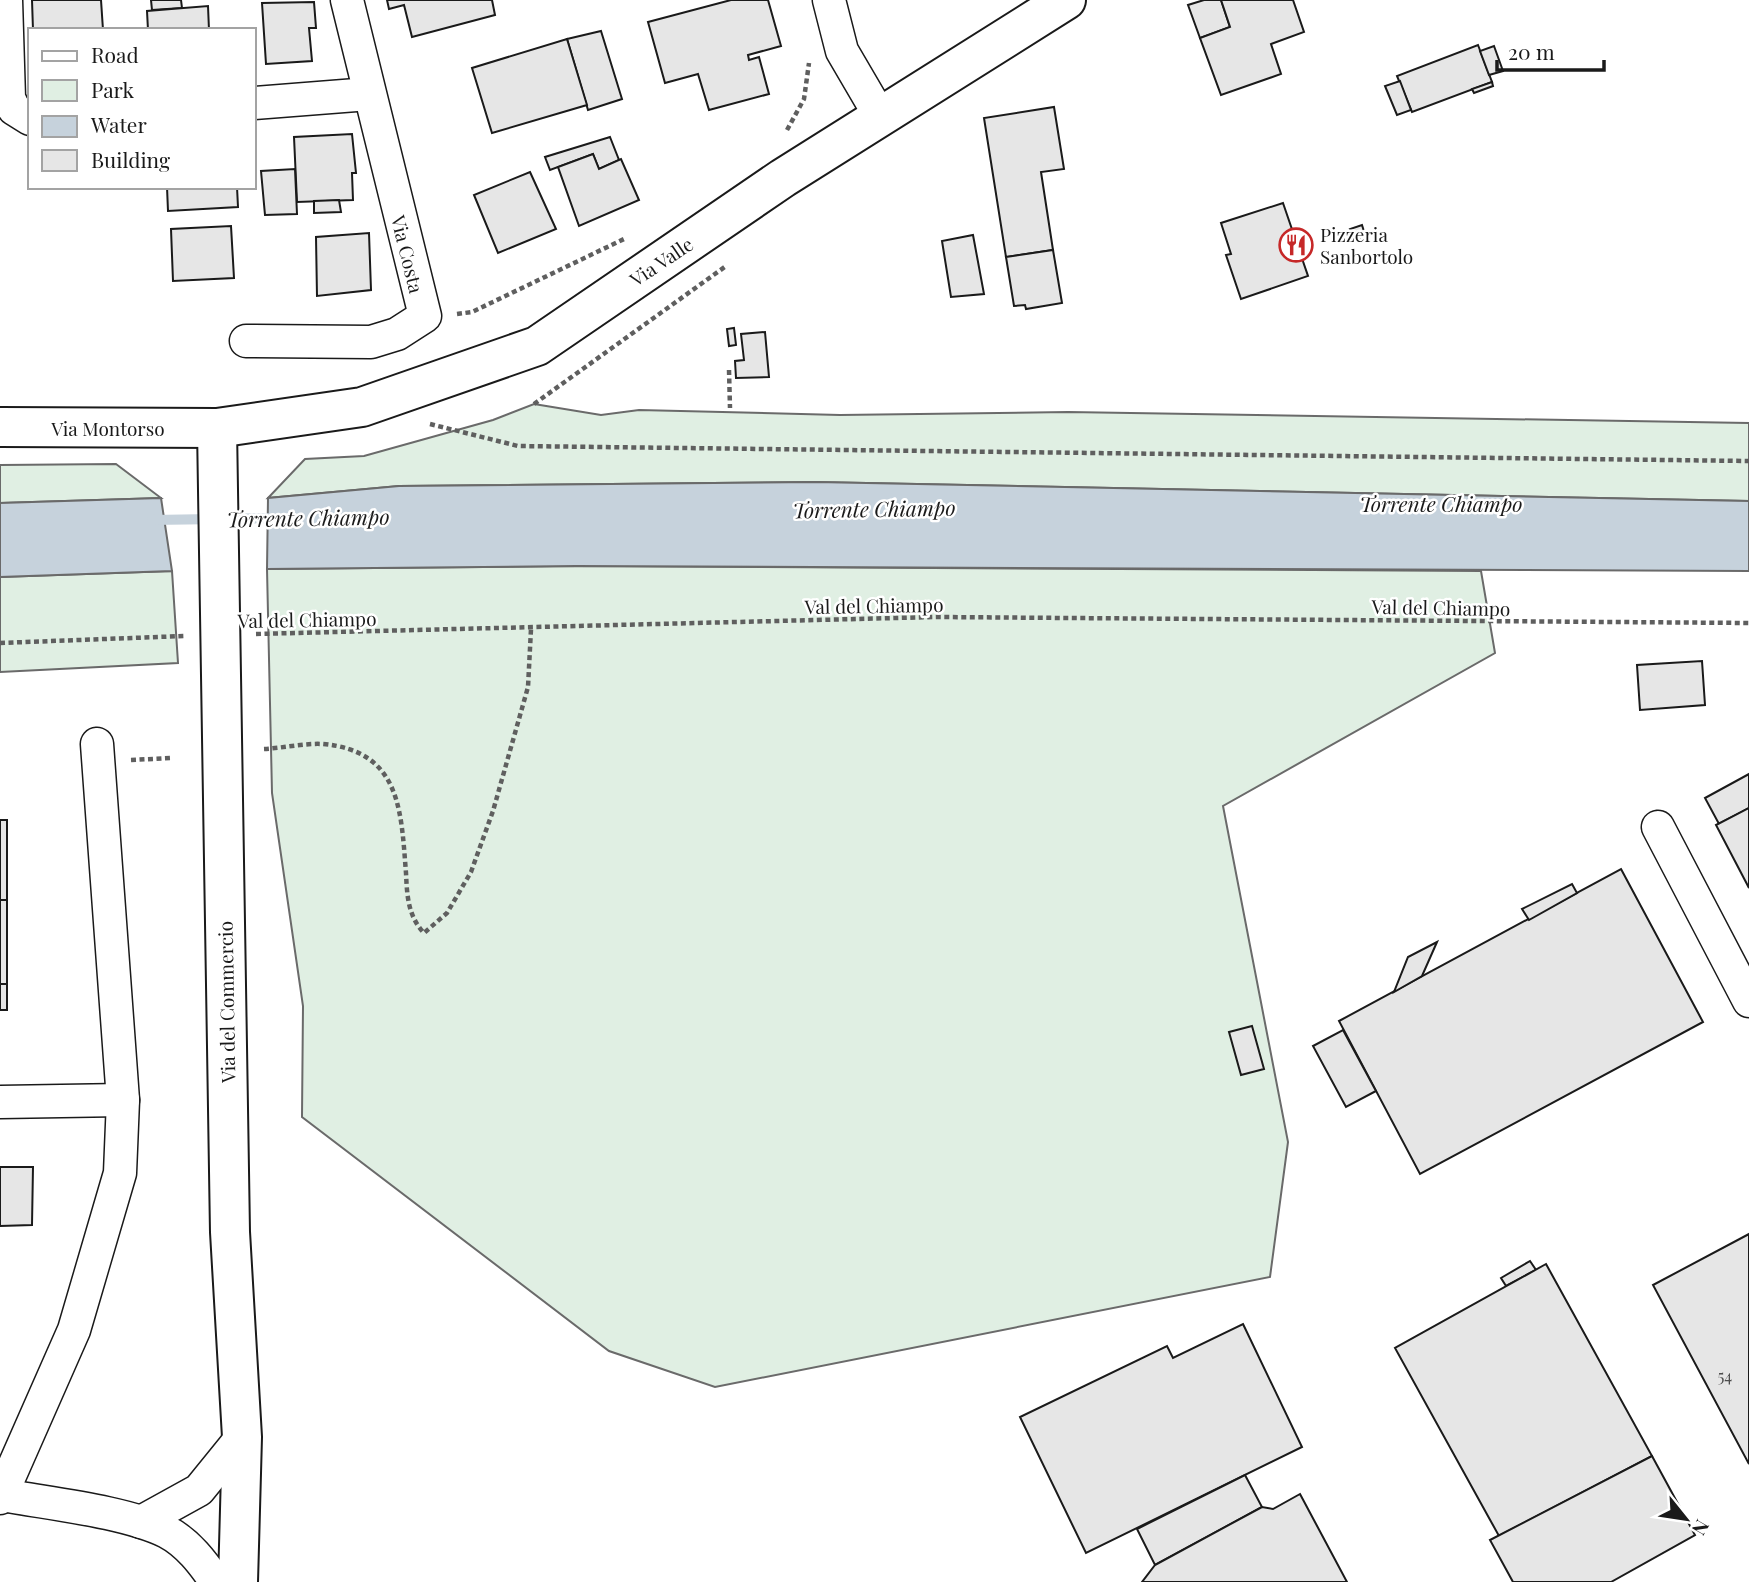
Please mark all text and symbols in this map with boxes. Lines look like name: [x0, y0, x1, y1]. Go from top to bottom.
legend: [28, 28, 256, 189]
scale bar: [1497, 28, 1604, 72]
text: 20 m: [1508, 37, 1555, 65]
text: Road: [91, 40, 139, 68]
text: Park: [91, 75, 135, 103]
text: Water: [90, 110, 147, 138]
text: Building: [91, 145, 170, 173]
street label: Via Costa: [386, 211, 430, 296]
place label: Pizzeria Sanbortolo: [1320, 221, 1413, 269]
restaurant icon: Pizzeria Sanbortolo: [1277, 226, 1315, 264]
street label: Via Valle: [624, 230, 698, 292]
street label: Via Montorso: [50, 415, 165, 441]
water label: Torrente Chiampo: [1359, 489, 1523, 517]
water label: Torrente Chiampo: [792, 493, 956, 523]
water label: Torrente Chiampo: [226, 502, 390, 532]
street label: Val del Chiampo: [803, 591, 944, 619]
street label: Val del Chiampo: [1370, 593, 1511, 621]
street label: Val del Chiampo: [236, 605, 377, 633]
street label: Via del Commercio: [212, 921, 240, 1084]
house number: 54: [1718, 1365, 1732, 1386]
north arrow: [1651, 1484, 1721, 1554]
text: N: [1687, 1516, 1716, 1541]

